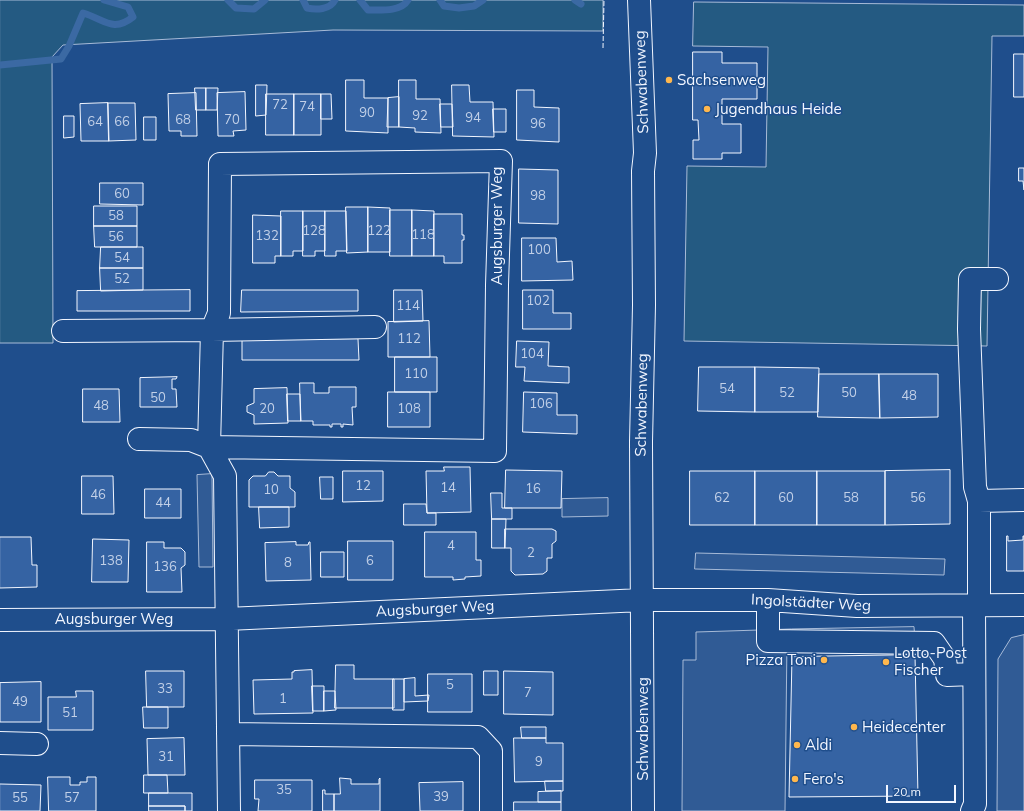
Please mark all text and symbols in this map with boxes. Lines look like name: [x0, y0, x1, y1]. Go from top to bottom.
street label: Schwabenweg: [631, 30, 653, 134]
place label: Sachsenweg: [677, 71, 766, 89]
marker: Sachsenweg: [664, 75, 674, 85]
house number: 72: [272, 97, 288, 113]
house number: 74: [299, 99, 315, 115]
place label: Jugendhaus Heide: [715, 100, 842, 118]
marker: Jugendhaus Heide: [702, 104, 712, 114]
house number: 90: [359, 105, 375, 121]
house number: 92: [412, 108, 428, 124]
house number: 94: [465, 110, 481, 126]
house number: 68: [175, 112, 191, 128]
house number: 70: [224, 112, 240, 128]
house number: 64: [87, 114, 103, 130]
house number: 66: [114, 114, 130, 130]
house number: 96: [530, 116, 546, 132]
street label: Augsburger Weg: [488, 167, 506, 285]
house number: 60: [114, 186, 130, 202]
house number: 98: [530, 188, 546, 204]
house number: 58: [108, 208, 124, 224]
house number: 128: [302, 223, 326, 239]
house number: 122: [367, 223, 391, 239]
house number: 118: [411, 227, 435, 243]
house number: 132: [255, 228, 279, 244]
house number: 56: [108, 229, 124, 245]
house number: 100: [527, 242, 551, 258]
house number: 54: [114, 250, 130, 266]
house number: 52: [114, 271, 130, 287]
house number: 102: [526, 293, 550, 309]
house number: 114: [396, 298, 420, 314]
house number: 112: [397, 331, 421, 347]
house number: 104: [520, 346, 544, 362]
street label: Schwabenweg: [632, 353, 652, 457]
house number: 110: [404, 366, 428, 382]
house number: 54: [719, 381, 735, 397]
house number: 52: [779, 385, 795, 401]
house number: 50: [841, 385, 857, 401]
house number: 48: [901, 388, 917, 404]
house number: 50: [150, 390, 166, 406]
house number: 106: [529, 396, 553, 412]
house number: 48: [93, 398, 109, 414]
house number: 20: [259, 401, 275, 417]
house number: 108: [397, 401, 421, 417]
house number: 12: [355, 478, 371, 494]
house number: 14: [440, 480, 456, 496]
house number: 16: [525, 481, 541, 497]
house number: 10: [263, 482, 279, 498]
house number: 46: [90, 487, 106, 503]
house number: 62: [714, 490, 730, 506]
house number: 60: [778, 490, 794, 506]
house number: 58: [843, 490, 859, 506]
house number: 56: [910, 490, 926, 506]
house number: 44: [155, 495, 171, 511]
house number: 4: [447, 538, 455, 554]
house number: 2: [527, 545, 535, 561]
house number: 138: [99, 553, 123, 569]
house number: 6: [366, 553, 374, 569]
house number: 8: [284, 555, 292, 571]
house number: 136: [153, 559, 177, 575]
street label: Ingolstädter Weg: [751, 591, 871, 615]
street label: Augsburger Weg: [375, 597, 495, 621]
street label: Augsburger Weg: [55, 610, 173, 628]
place label: Lotto-Post Fischer: [894, 644, 967, 679]
place label: Pizza Toni: [745, 651, 816, 669]
marker: Pizza Toni: [819, 655, 829, 665]
marker: Lotto-Post Fischer: [881, 657, 891, 667]
house number: 5: [446, 677, 454, 693]
street label: Schwabenweg: [634, 677, 652, 781]
house number: 33: [157, 681, 173, 697]
house number: 7: [524, 685, 532, 701]
house number: 1: [279, 691, 287, 707]
house number: 49: [12, 694, 28, 710]
house number: 51: [62, 705, 78, 721]
place label: Heidecenter: [862, 718, 945, 736]
marker: Heidecenter: [849, 722, 859, 732]
place label: Aldi: [805, 736, 832, 754]
marker: Aldi: [792, 740, 802, 750]
house number: 31: [158, 749, 174, 765]
house number: 9: [535, 754, 543, 770]
place label: Fero's: [803, 770, 844, 788]
marker: Fero's: [790, 774, 800, 784]
scale bar: [888, 777, 958, 803]
house number: 35: [276, 782, 292, 798]
text: 20 m: [893, 784, 921, 799]
house number: 39: [433, 789, 449, 805]
house number: 55: [12, 790, 28, 806]
house number: 57: [64, 790, 80, 806]

